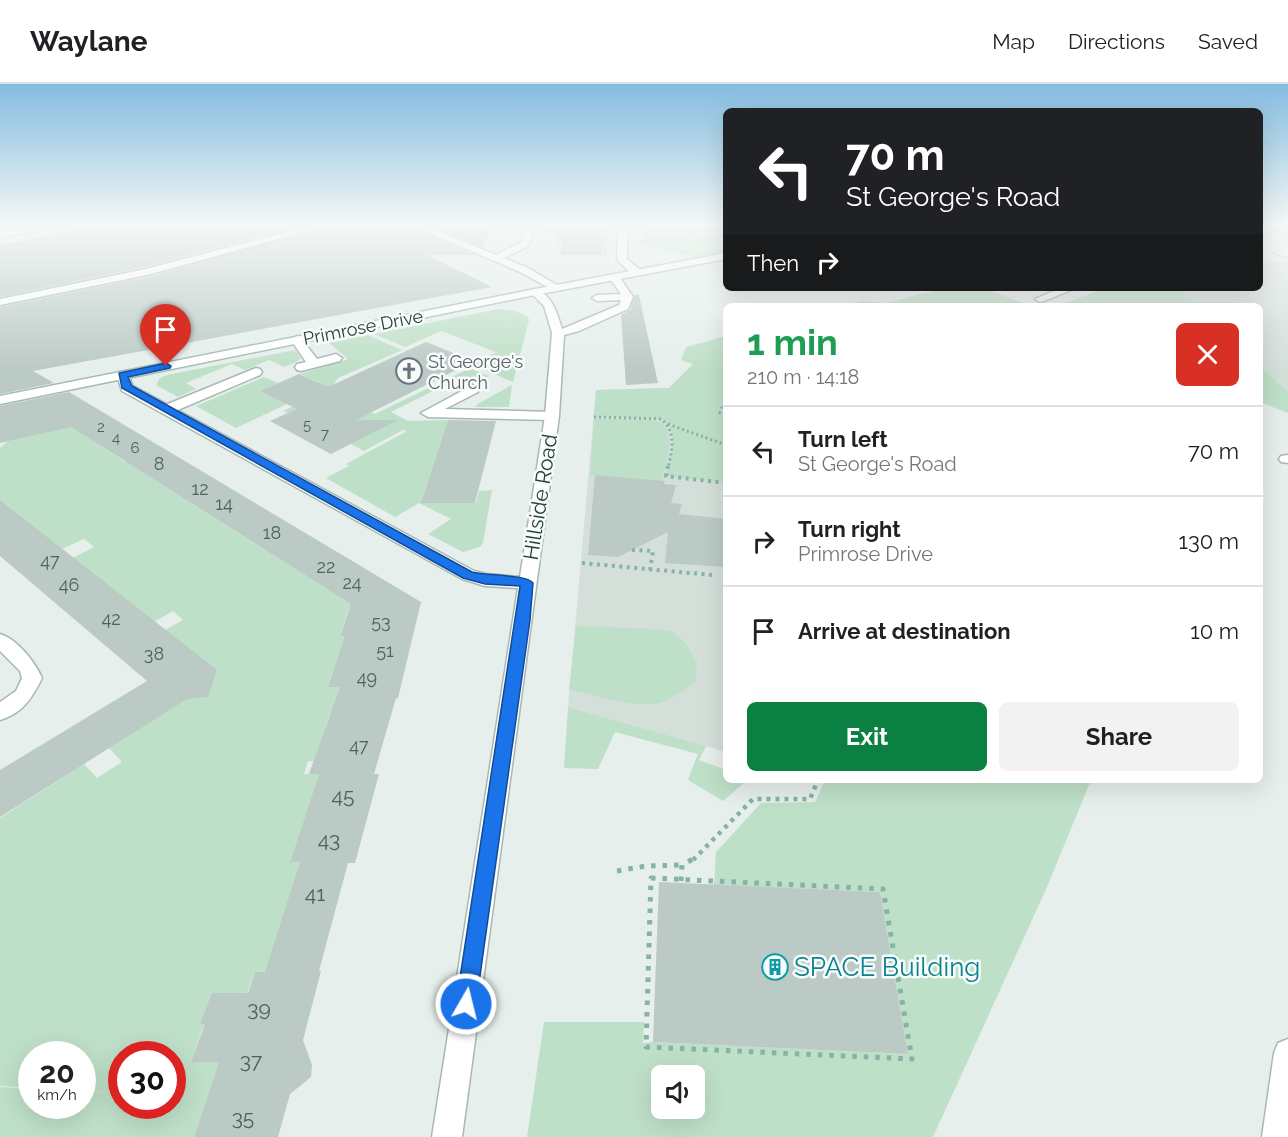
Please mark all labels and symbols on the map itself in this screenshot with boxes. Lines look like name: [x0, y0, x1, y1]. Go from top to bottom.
pin: [140, 304, 191, 366]
street label: Primrose Drive: [301, 305, 425, 349]
place label: St George's Church: [428, 351, 523, 393]
church icon: St George's Church: [394, 356, 424, 386]
house number: 5: [303, 416, 311, 434]
house number: 2: [97, 418, 105, 436]
house number: 7: [321, 425, 329, 443]
house number: 4: [112, 429, 120, 447]
street label: Hillside Road: [518, 432, 562, 562]
house number: 6: [130, 439, 140, 457]
house number: 8: [154, 453, 164, 474]
house number: 12: [191, 478, 209, 499]
house number: 14: [215, 493, 233, 514]
house number: 18: [263, 522, 281, 543]
house number: 47: [40, 550, 60, 571]
house number: 22: [317, 556, 335, 577]
house number: 24: [342, 572, 362, 593]
house number: 46: [59, 574, 79, 595]
house number: 42: [101, 608, 121, 629]
house number: 53: [371, 611, 391, 632]
house number: 51: [376, 640, 394, 661]
house number: 38: [144, 643, 164, 664]
house number: 49: [357, 667, 377, 688]
house number: 47: [349, 735, 369, 756]
house number: 45: [332, 783, 354, 808]
house number: 43: [318, 827, 340, 852]
house number: 41: [305, 881, 325, 906]
building icon: SPACE Building: [760, 952, 790, 982]
place label: SPACE Building: [794, 952, 980, 982]
position arrow: [434, 972, 498, 1036]
house number: 39: [247, 996, 271, 1021]
speed limit sign: 30: [108, 1041, 186, 1119]
house number: 37: [240, 1048, 263, 1073]
house number: 35: [232, 1105, 254, 1130]

